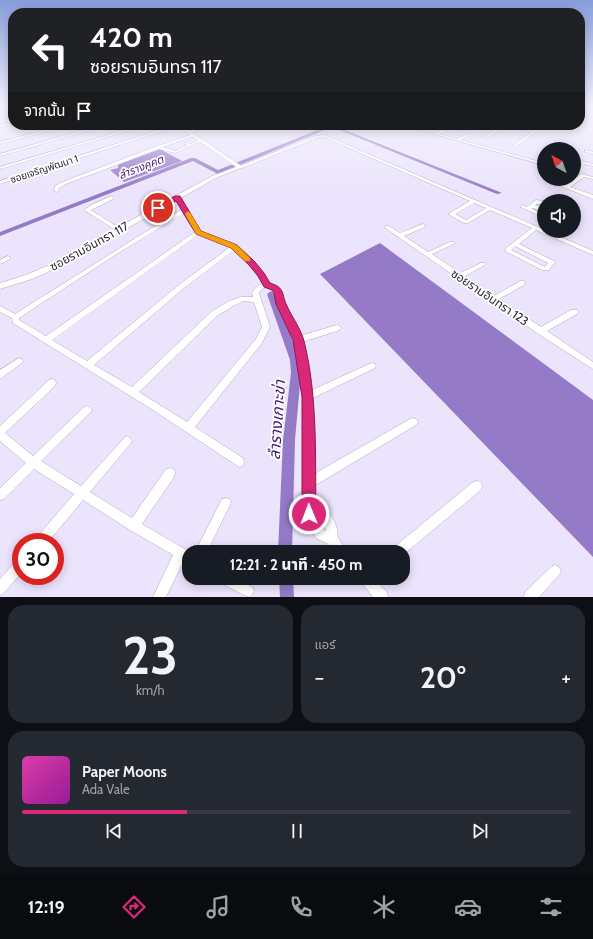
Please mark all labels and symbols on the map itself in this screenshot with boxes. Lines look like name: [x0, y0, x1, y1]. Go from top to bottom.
north arrow: [537, 142, 581, 186]
street label: ซอยเจริญพัฒนา 1: [8, 152, 80, 186]
water label: ลำรางคูคต: [117, 152, 166, 182]
pin: [141, 191, 175, 225]
street label: ซอยรามอินทรา 117: [47, 218, 131, 274]
street label: ซอยรามอินทรา 123: [448, 265, 532, 329]
water label: ลำรางเกาะข่า: [265, 378, 289, 461]
position arrow: [288, 493, 330, 535]
speed limit sign: 30: [12, 533, 64, 585]

